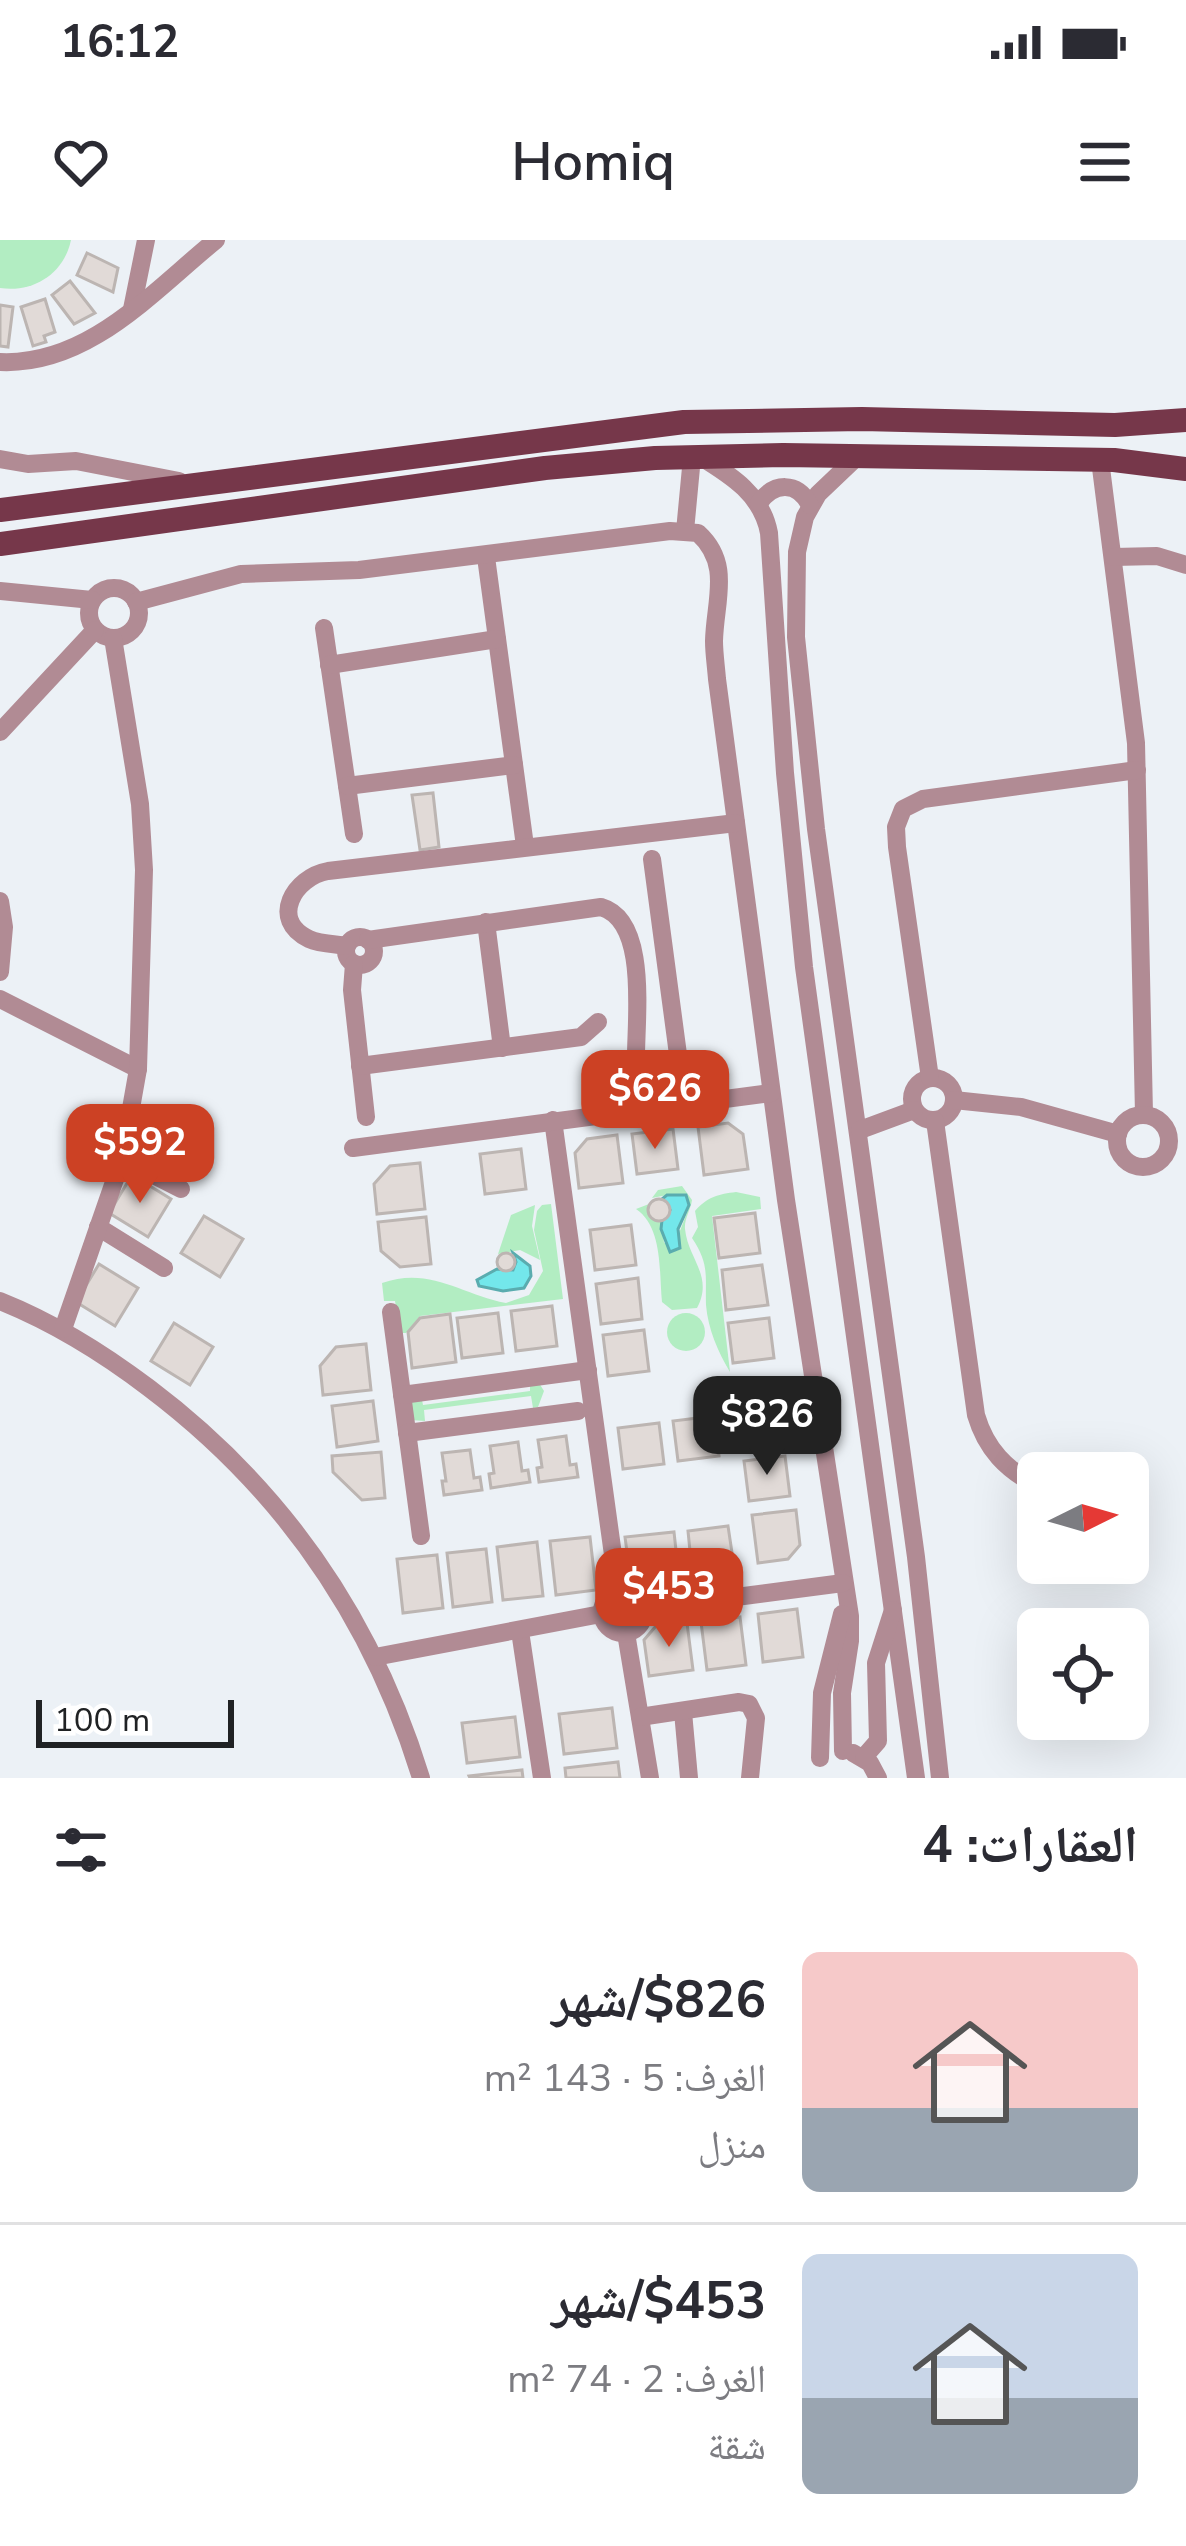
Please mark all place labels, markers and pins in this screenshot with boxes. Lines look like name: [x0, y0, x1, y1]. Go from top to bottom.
pin: $626: [584, 1050, 726, 1152]
pin: $592: [69, 1104, 211, 1206]
pin: $826: [696, 1376, 838, 1478]
pin: $453: [598, 1548, 740, 1650]

